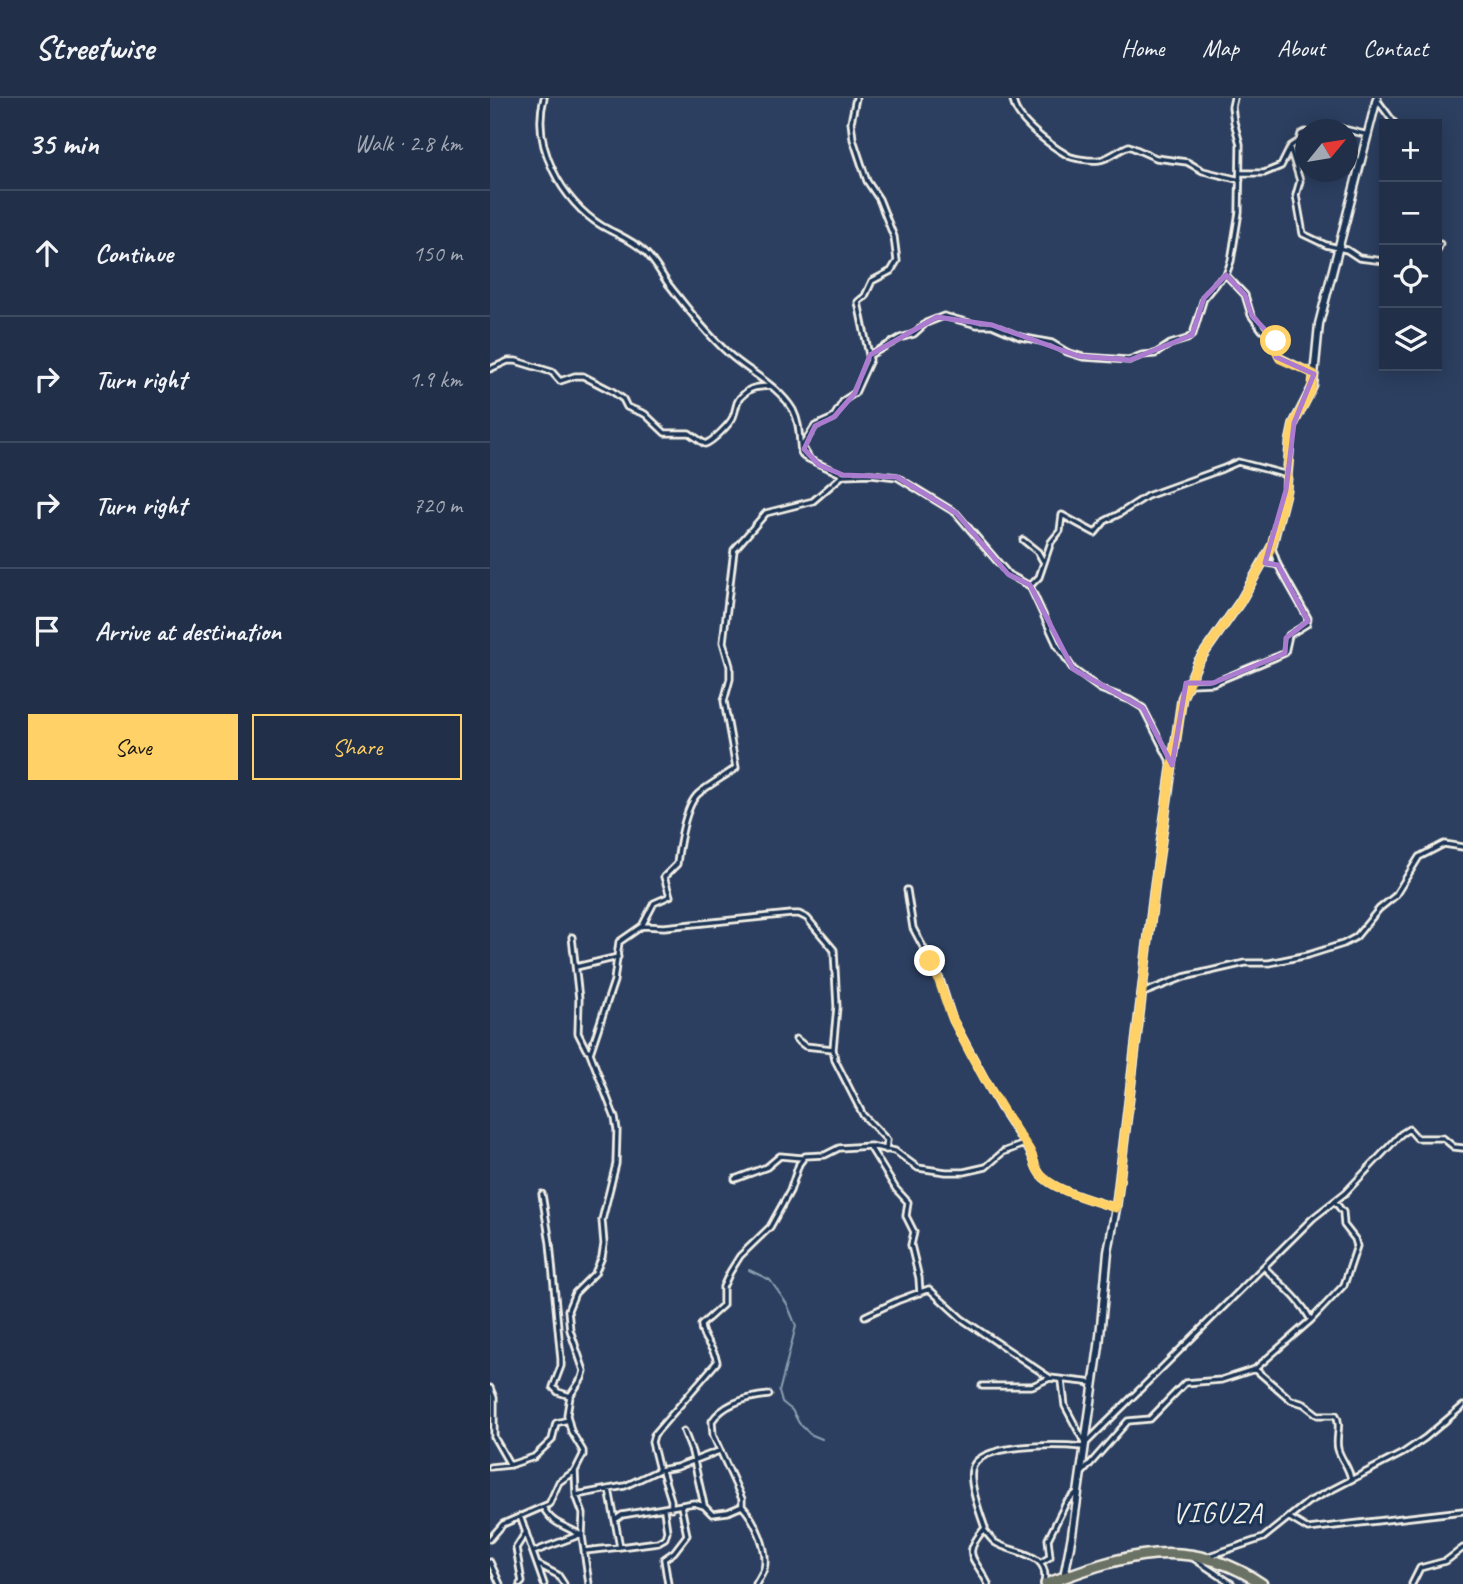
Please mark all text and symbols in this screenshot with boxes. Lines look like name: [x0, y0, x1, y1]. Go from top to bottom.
text: Streetwise: [35, 27, 154, 69]
text: Home: [1121, 33, 1164, 63]
text: Map: [1202, 33, 1239, 63]
text: About: [1277, 33, 1325, 63]
text: Contact: [1363, 33, 1428, 63]
north arrow: [1295, 119, 1358, 182]
map controls: [1379, 119, 1442, 371]
button: +: [1379, 119, 1442, 182]
text: 35 min: [28, 125, 99, 163]
text: Walk · 2.8 km: [354, 129, 462, 158]
button: −: [1379, 182, 1442, 245]
icon: ahead: [28, 234, 66, 272]
text: Continue: [95, 237, 173, 270]
text: 150 m: [413, 239, 462, 268]
button: locate: [1379, 245, 1442, 308]
button: layers: [1379, 308, 1442, 371]
route start: [1260, 325, 1291, 356]
icon: right: [28, 360, 66, 398]
text: Turn right: [95, 363, 186, 396]
text: 1.9 km: [409, 365, 462, 394]
icon: right: [28, 486, 66, 524]
text: Turn right: [95, 489, 186, 522]
text: 720 m: [413, 491, 462, 520]
icon: arrive: [28, 612, 66, 650]
text: Arrive at destination: [95, 615, 281, 648]
button: Save: [28, 714, 238, 780]
button: Share: [252, 714, 462, 780]
route end: [914, 945, 945, 976]
district label: VIGUZA: [1172, 1495, 1264, 1530]

